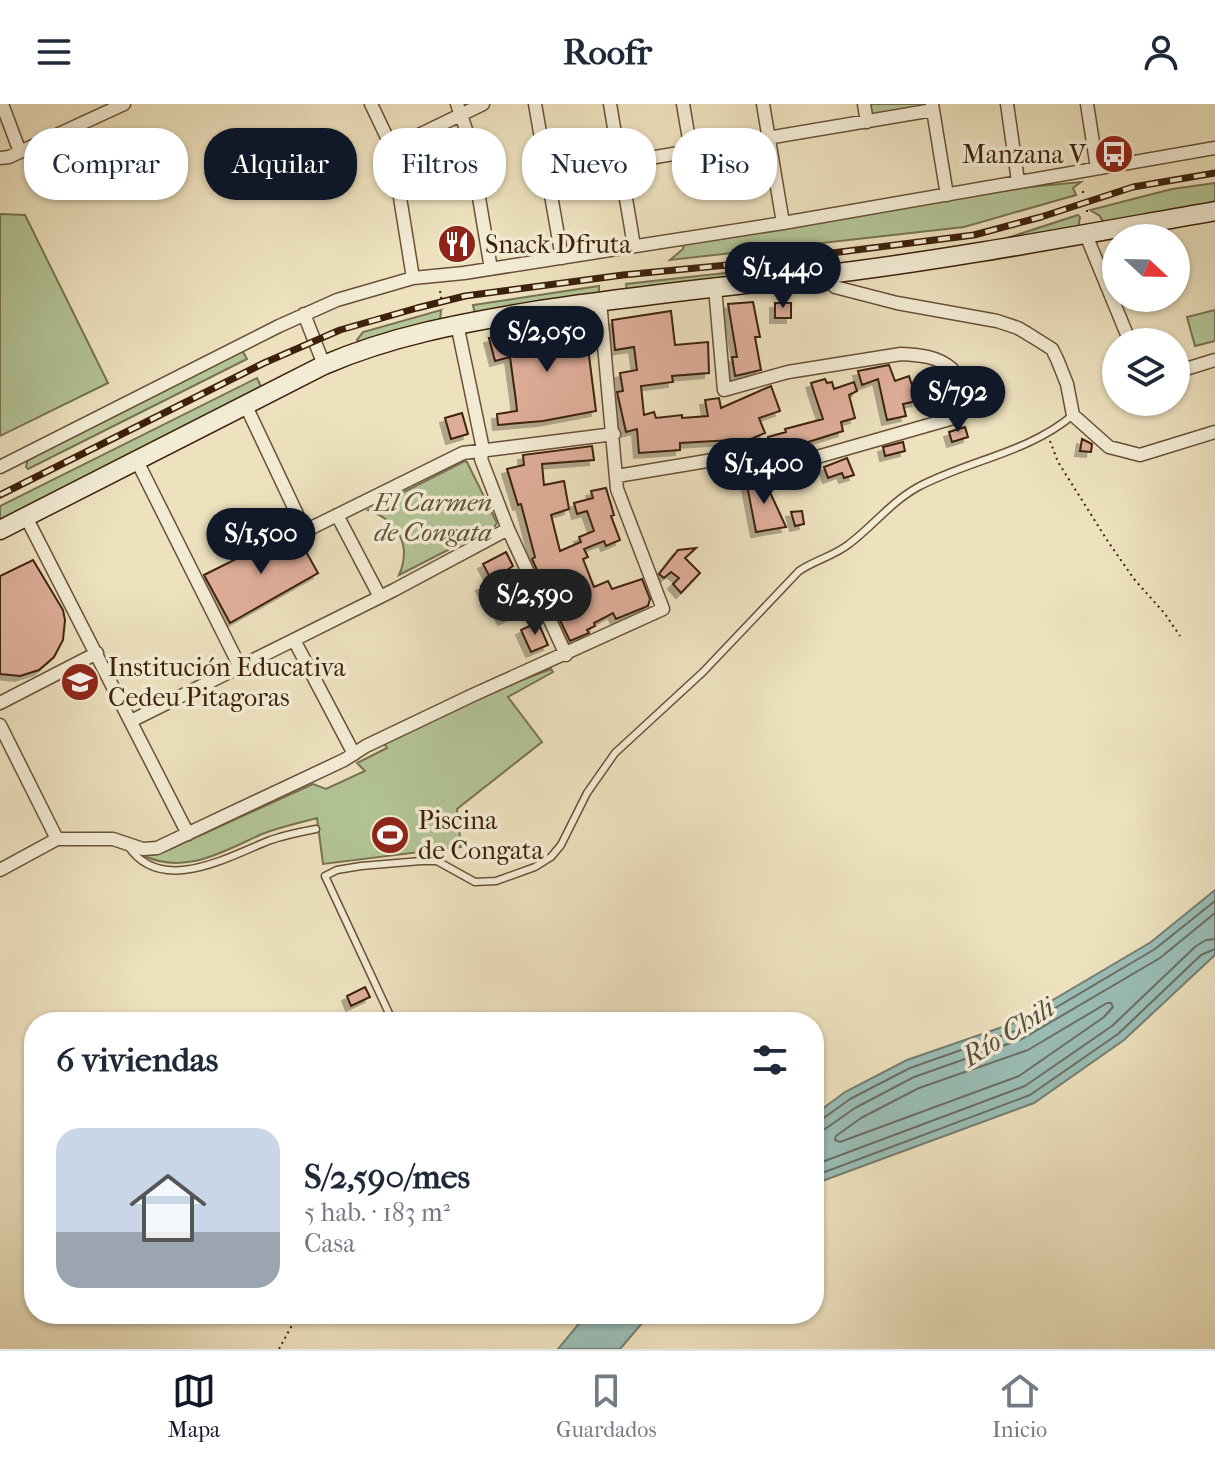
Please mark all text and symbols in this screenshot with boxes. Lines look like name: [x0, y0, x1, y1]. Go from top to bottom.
icon: menu: [32, 30, 76, 74]
icon: person: [1139, 30, 1183, 74]
text: Roofr: [563, 31, 652, 73]
chip: Comprar: [24, 128, 188, 200]
chip: Alquilar: [204, 128, 357, 200]
chip: Filtros: [373, 128, 506, 200]
chip: Nuevo: [522, 128, 656, 200]
chip: Piso: [672, 128, 777, 200]
bus stop icon: Manzana V: [1093, 133, 1135, 175]
place label: Manzana V: [962, 139, 1087, 170]
restaurant icon: Snack Dfruta: [436, 223, 478, 265]
north arrow: [1102, 224, 1190, 312]
map controls: [1102, 224, 1190, 416]
place label: Snack Dfruta: [485, 229, 632, 260]
pin: S/1,440: [709, 242, 857, 310]
text: S/1,440: [743, 252, 823, 283]
pin: S/2,050: [473, 306, 621, 374]
text: S/2,050: [508, 316, 586, 347]
button: layers: [1102, 328, 1190, 416]
pin: S/792: [902, 366, 1014, 434]
text: S/792: [928, 376, 988, 407]
pin: S/1,400: [690, 438, 838, 506]
text: S/1,400: [724, 448, 804, 479]
park label: El Carmen de Congata: [372, 487, 492, 548]
pin: S/1,500: [187, 508, 335, 576]
text: S/1,500: [224, 518, 298, 549]
pin: S/2,590: [461, 569, 609, 637]
text: S/2,590: [497, 579, 573, 610]
place label: Institución Educativa Cedeu Pitagoras: [108, 652, 346, 713]
school or university icon: Institución Educativa Cedeu Pitagoras: [59, 661, 101, 703]
place label: Piscina de Congata: [418, 805, 544, 866]
sports icon: Piscina de Congata: [369, 814, 411, 856]
water label: Río Chili: [954, 990, 1062, 1074]
icon: filters: [748, 1038, 792, 1082]
text: 6 viviendas: [56, 1040, 218, 1080]
text: S/2,590/mes: [304, 1157, 470, 1197]
icon: home: [120, 1160, 216, 1256]
text: 5 hab. · 183 m²: [304, 1197, 450, 1228]
text: Casa: [304, 1228, 355, 1259]
tab: Mapa: [168, 1369, 220, 1443]
tab: Guardados: [556, 1369, 657, 1443]
tab: Inicio: [992, 1369, 1047, 1443]

